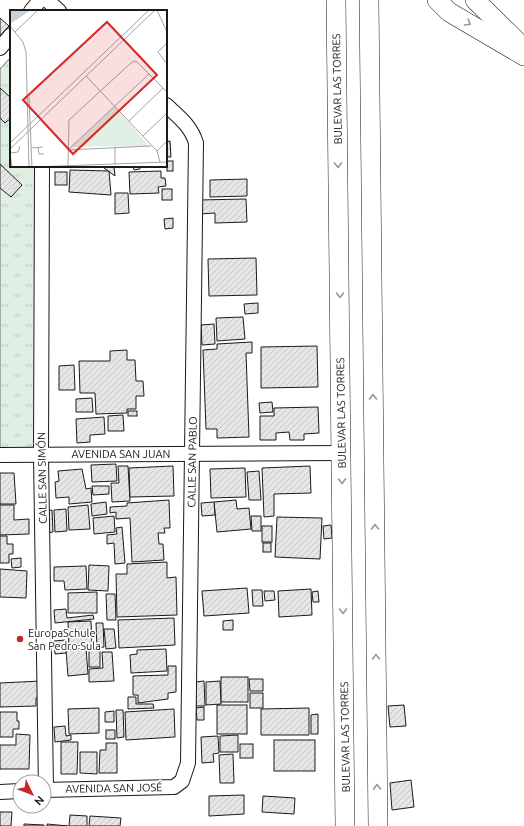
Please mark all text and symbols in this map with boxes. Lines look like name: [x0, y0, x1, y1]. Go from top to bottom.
inset map: [10, 10, 167, 167]
one-way arrow: [464, 19, 471, 26]
street label: BULEVAR LAS TORRES: [330, 33, 344, 145]
one-way arrow: [334, 162, 342, 168]
one-way arrow: [336, 292, 344, 298]
street label: BULEVAR LAS TORRES: [334, 357, 348, 469]
one-way arrow: [369, 394, 377, 400]
street label: CALLE SAN PABLO: [185, 416, 199, 508]
street label: CALLE SAN SIMÓN: [34, 432, 49, 524]
street label: AVENIDA SAN JUAN: [72, 448, 170, 460]
one-way arrow: [338, 478, 346, 484]
one-way arrow: [371, 524, 379, 530]
one-way arrow: [339, 608, 347, 614]
place label: EuropaSchule San Pedro Sula: [28, 627, 101, 652]
marker: EuropaSchule San Pedro Sula: [15, 634, 25, 644]
one-way arrow: [372, 654, 380, 660]
street label: BULEVAR LAS TORRES: [338, 681, 352, 793]
north arrow: [12, 774, 52, 814]
street label: AVENIDA SAN JOSÉ: [65, 780, 163, 795]
one-way arrow: [373, 784, 381, 790]
text: N: [32, 794, 47, 808]

